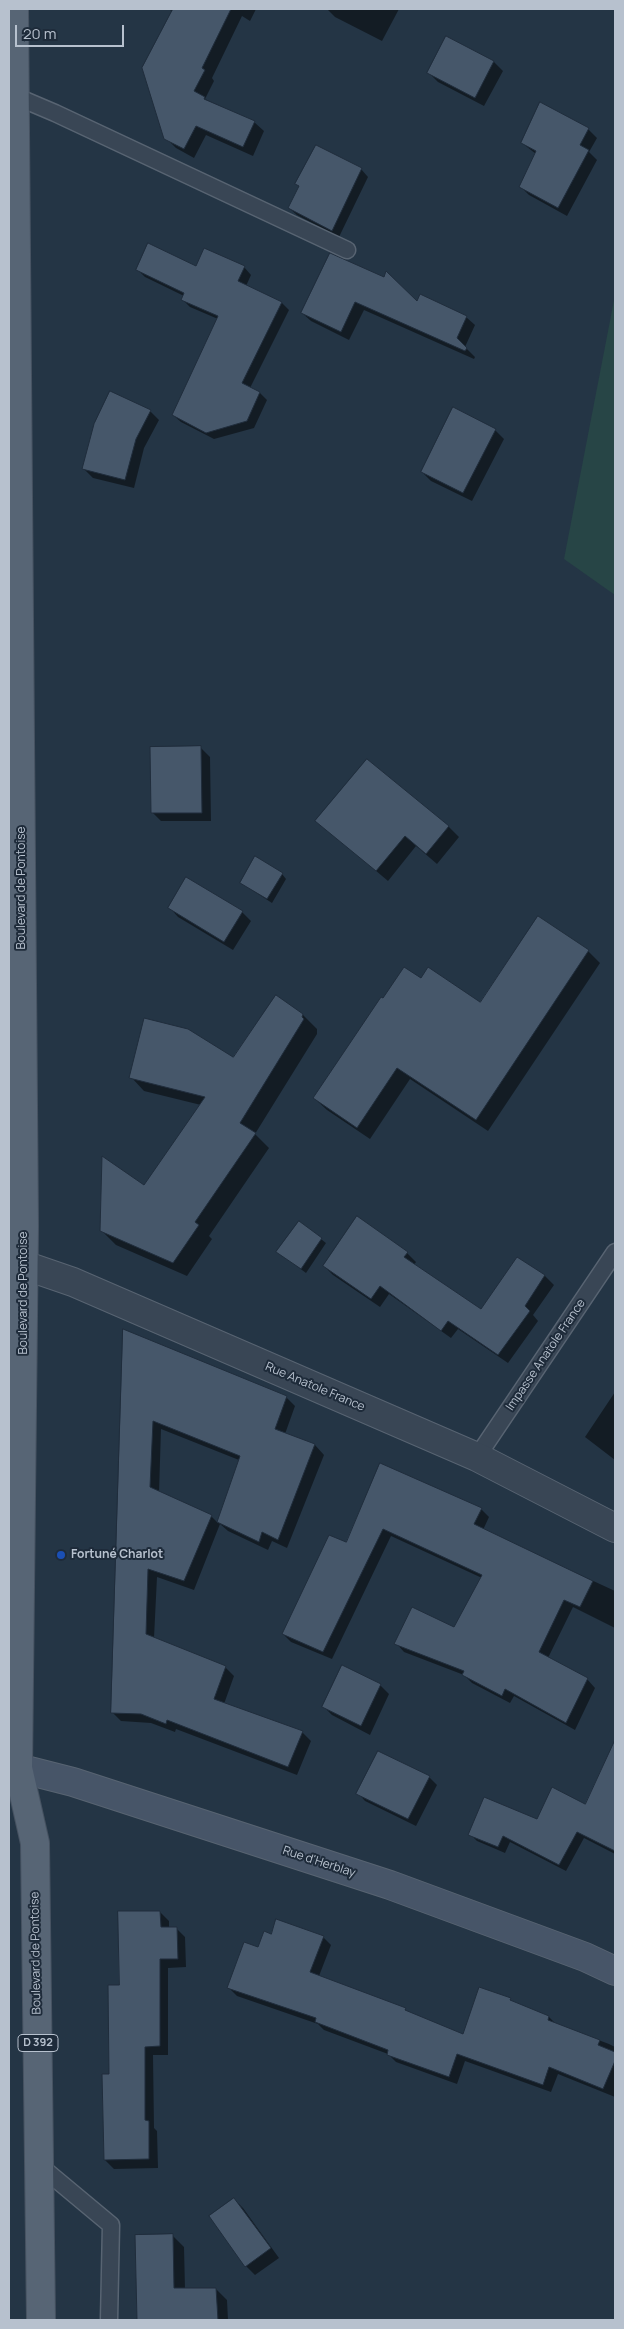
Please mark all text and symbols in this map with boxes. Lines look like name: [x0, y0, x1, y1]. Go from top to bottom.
scale bar: [18, 15, 126, 47]
text: 20 m: [23, 23, 56, 44]
street label: Boulevard de Pontoise: [15, 826, 29, 950]
street label: Boulevard de Pontoise: [17, 1231, 31, 1355]
street label: Impasse Anatole France: [503, 1297, 589, 1413]
street label: Rue Anatole France: [263, 1360, 367, 1414]
place label: Fortuné Charlot: [71, 1548, 163, 1562]
marker: Fortuné Charlot: [55, 1549, 67, 1561]
street label: Rue d'Herblay: [281, 1843, 357, 1881]
street label: Boulevard de Pontoise: [28, 1891, 44, 2015]
road number: D 392: [18, 2035, 58, 2052]

